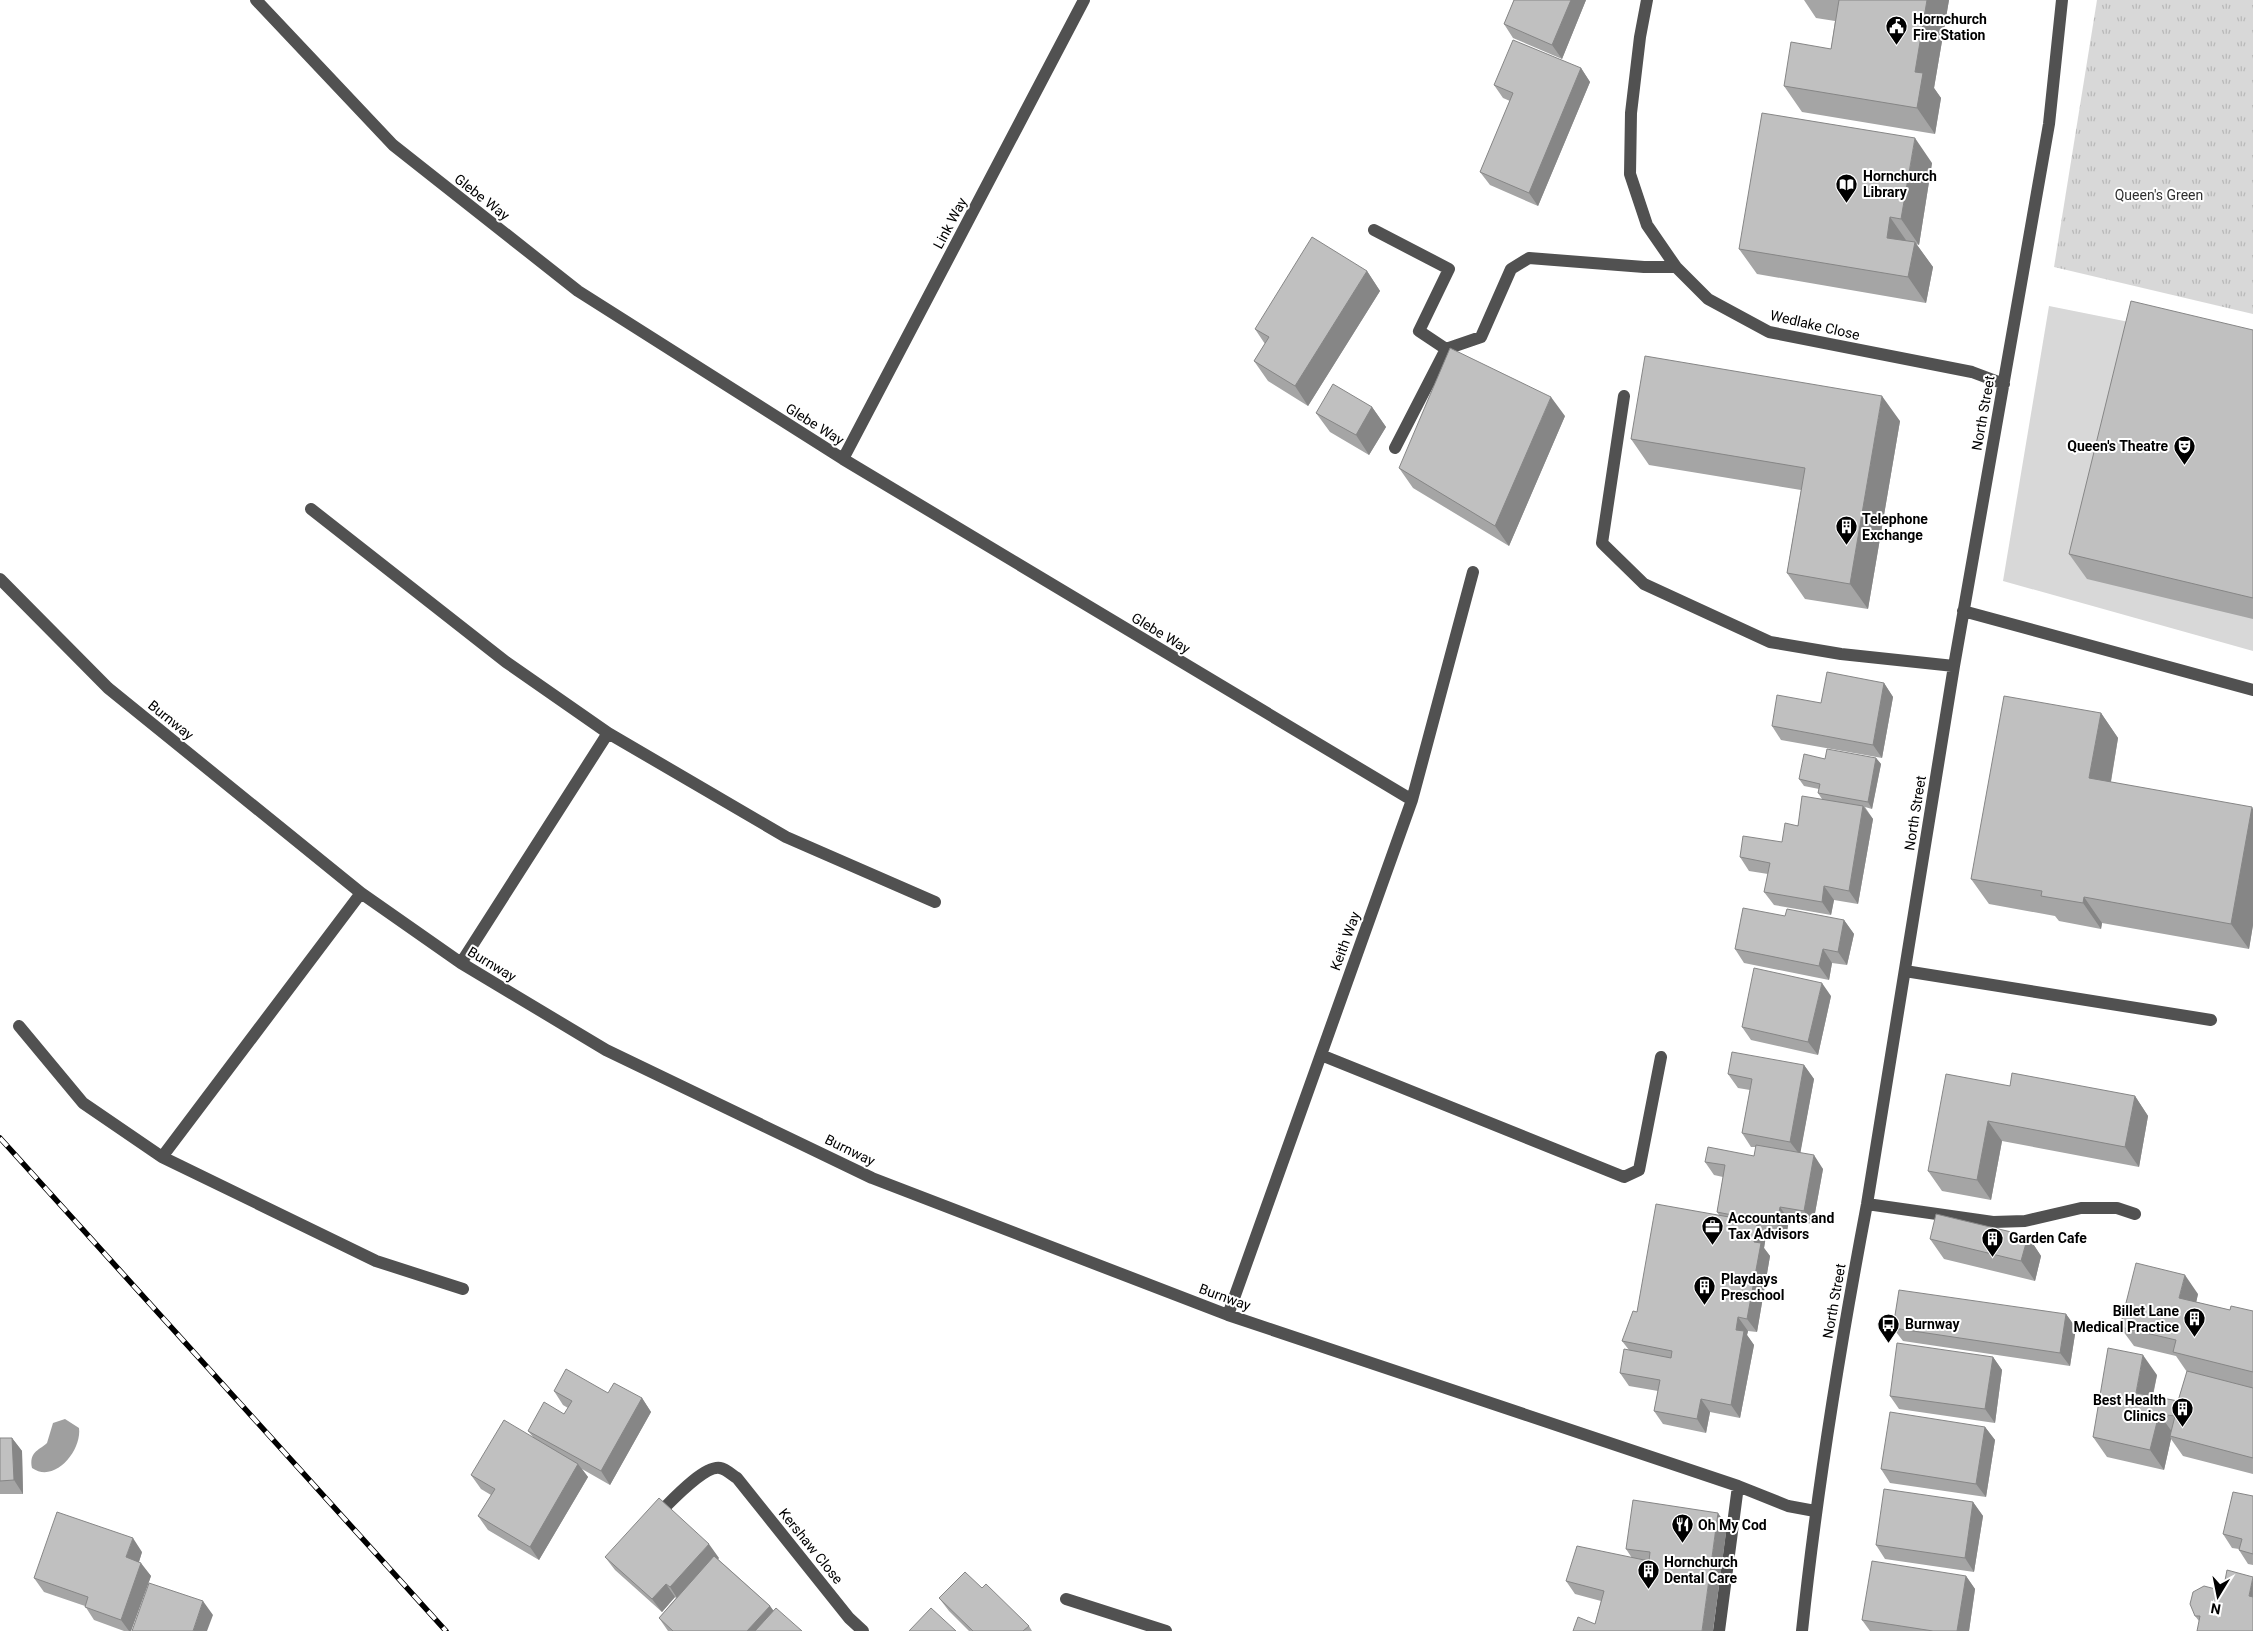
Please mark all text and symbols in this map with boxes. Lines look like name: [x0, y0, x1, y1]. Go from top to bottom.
place label: Hornchurch Fire Station: [1913, 11, 1987, 43]
public building icon: Hornchurch Fire Station: [1885, 15, 1909, 46]
place label: Hornchurch Library: [1863, 168, 1937, 200]
street label: Glebe Way: [451, 171, 513, 224]
library icon: Hornchurch Library: [1835, 172, 1859, 203]
park label: Queen's Green: [2115, 187, 2203, 203]
street label: Link Way: [930, 194, 970, 251]
street label: Wedlake Close: [1769, 307, 1861, 343]
street label: North Street: [1969, 374, 1998, 452]
street label: Glebe Way: [783, 400, 847, 448]
theatre icon: Queen's Theatre: [2172, 434, 2196, 465]
place label: Queen's Theatre: [2067, 438, 2168, 454]
place label: Telephone Exchange: [1862, 511, 1928, 543]
building icon: Telephone Exchange: [1834, 515, 1858, 546]
street label: Glebe Way: [1129, 609, 1193, 657]
street label: Burnway: [145, 697, 197, 743]
street label: North Street: [1901, 774, 1929, 852]
street label: Keith Way: [1327, 909, 1363, 973]
street label: Burnway: [465, 943, 519, 985]
street label: Burnway: [822, 1131, 878, 1169]
place label: Accountants and Tax Advisors: [1728, 1210, 1834, 1242]
office icon: Accountants and Tax Advisors: [1700, 1214, 1724, 1245]
building icon: Garden Cafe: [1981, 1226, 2005, 1257]
place label: Garden Cafe: [2009, 1230, 2087, 1246]
street label: North Street: [1820, 1262, 1849, 1340]
place label: Playdays Preschool: [1721, 1271, 1784, 1303]
building icon: Playdays Preschool: [1693, 1275, 1717, 1306]
street label: Burnway: [1197, 1280, 1253, 1314]
place label: Billet Lane Medical Practice: [2074, 1303, 2179, 1335]
building icon: Billet Lane Medical Practice: [2183, 1307, 2207, 1338]
bus stop icon: Burnway: [1877, 1312, 1901, 1343]
place label: Burnway: [1905, 1316, 1960, 1332]
place label: Best Health Clinics: [2093, 1392, 2166, 1424]
building icon: Best Health Clinics: [2170, 1396, 2194, 1427]
street label: Kershaw Close: [776, 1505, 846, 1587]
restaurant icon: Oh My Cod: [1670, 1513, 1694, 1544]
place label: Oh My Cod: [1698, 1517, 1767, 1533]
place label: Hornchurch Dental Care: [1664, 1554, 1738, 1586]
building icon: Hornchurch Dental Care: [1636, 1558, 1660, 1589]
north arrow: [2193, 1571, 2243, 1621]
text: N: [2209, 1600, 2222, 1618]

